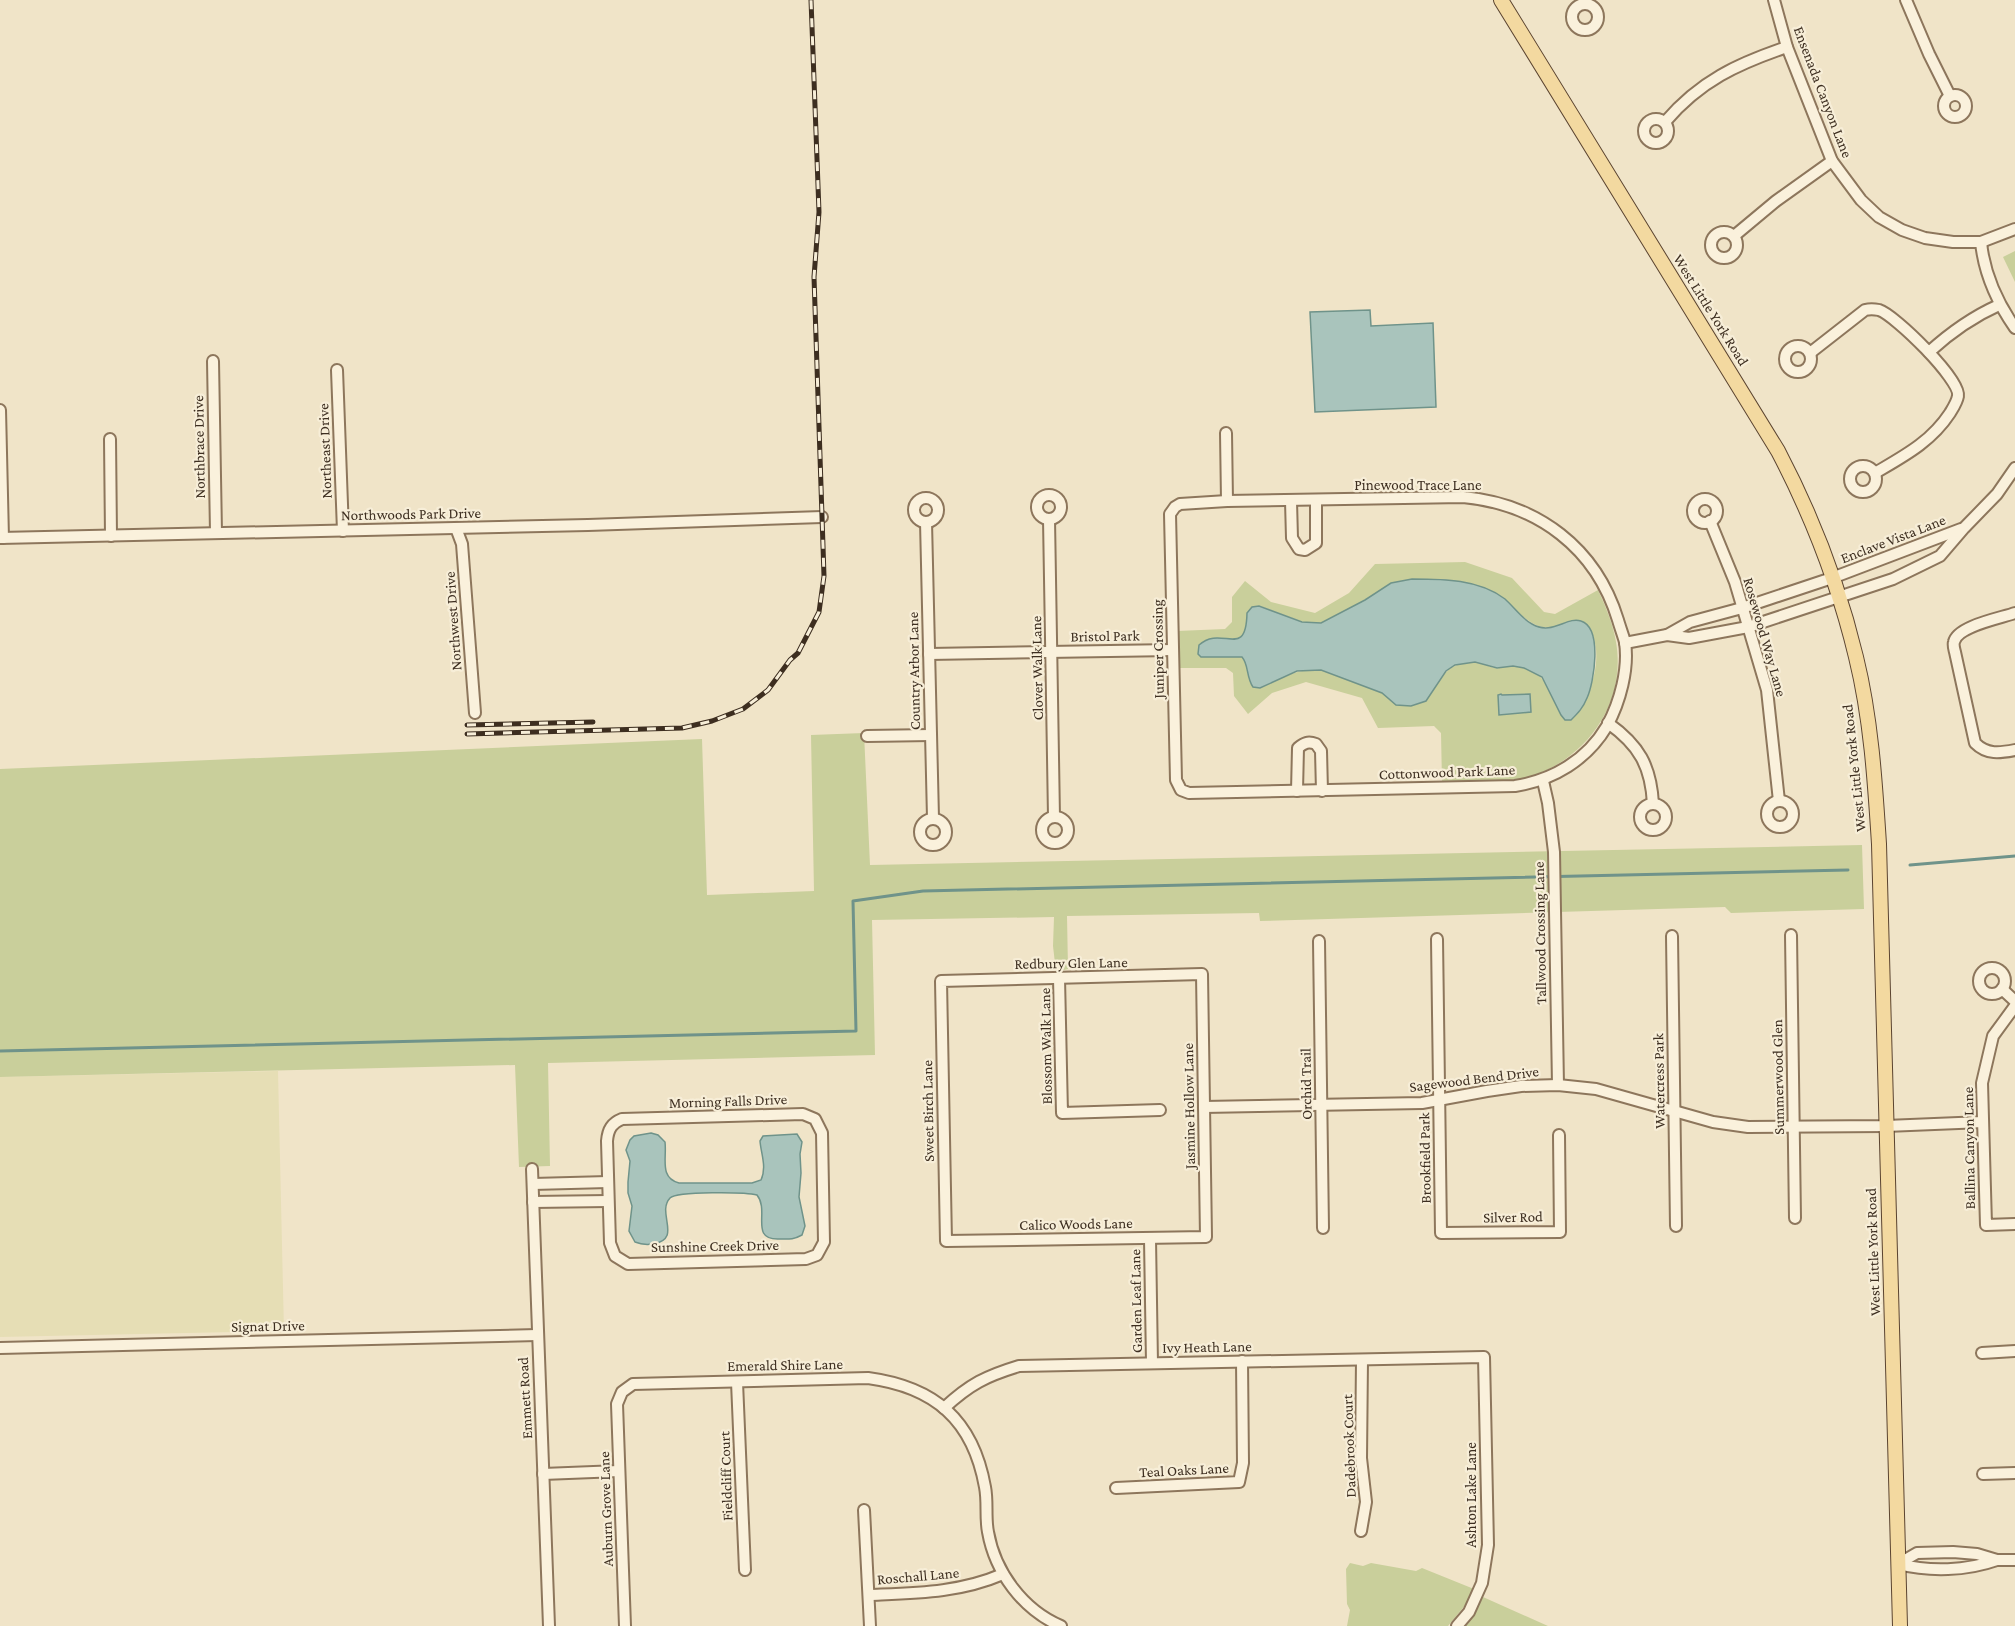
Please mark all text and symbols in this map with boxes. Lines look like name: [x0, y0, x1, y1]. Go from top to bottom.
street label: Ensenada Canyon Lane: [1790, 24, 1856, 161]
street label: West Little York Road: [1670, 251, 1752, 369]
street label: Northbrace Drive: [190, 395, 208, 499]
street label: Northeast Drive: [315, 403, 335, 499]
street label: Pinewood Trace Lane: [1354, 477, 1482, 493]
street label: Northwoods Park Drive: [341, 505, 482, 523]
street label: Enclave Vista Lane: [1838, 511, 1948, 566]
street label: Northwest Drive: [442, 571, 464, 671]
street label: Rosewood Way Lane: [1739, 576, 1790, 699]
street label: Juniper Crossing: [1149, 599, 1168, 701]
street label: Country Arbor Lane: [905, 611, 924, 730]
street label: Clover Walk Lane: [1028, 615, 1046, 721]
street label: Bristol Park: [1070, 627, 1140, 645]
street label: West Little York Road: [1839, 703, 1869, 833]
street label: Cottonwood Park Lane: [1378, 762, 1516, 782]
street label: Tallwood Crossing Lane: [1531, 861, 1550, 1005]
street label: Redbury Glen Lane: [1014, 954, 1128, 973]
street label: Blossom Walk Lane: [1037, 987, 1055, 1104]
street label: Summerwood Glen: [1769, 1019, 1787, 1135]
street label: Watercress Park: [1650, 1032, 1668, 1129]
street label: Jasmine Hollow Lane: [1180, 1042, 1199, 1171]
street label: Orchid Trail: [1297, 1048, 1315, 1120]
street label: Sweet Birch Lane: [919, 1059, 937, 1162]
street label: Sagewood Bend Drive: [1408, 1063, 1540, 1096]
street label: Ballina Canyon Lane: [1960, 1086, 1979, 1209]
street label: Morning Falls Drive: [668, 1091, 788, 1112]
street label: Brookfield Park: [1416, 1111, 1434, 1204]
street label: West Little York Road: [1863, 1188, 1883, 1316]
street label: Silver Rod: [1483, 1208, 1543, 1226]
street label: Calico Woods Lane: [1019, 1215, 1133, 1233]
street label: Sunshine Creek Drive: [651, 1237, 780, 1255]
street label: Garden Leaf Lane: [1127, 1248, 1145, 1353]
street label: Signat Drive: [231, 1317, 305, 1336]
street label: Ivy Heath Lane: [1162, 1338, 1252, 1357]
street label: Emerald Shire Lane: [727, 1356, 843, 1374]
street label: Emmett Road: [515, 1357, 535, 1439]
street label: Dadebrook Court: [1339, 1393, 1359, 1498]
street label: Fieldcliff Court: [716, 1430, 736, 1521]
street label: Ashton Lake Lane: [1463, 1442, 1479, 1548]
street label: Auburn Grove Lane: [596, 1451, 616, 1567]
street label: Teal Oaks Lane: [1139, 1460, 1230, 1480]
street label: Roschall Lane: [876, 1564, 960, 1588]

